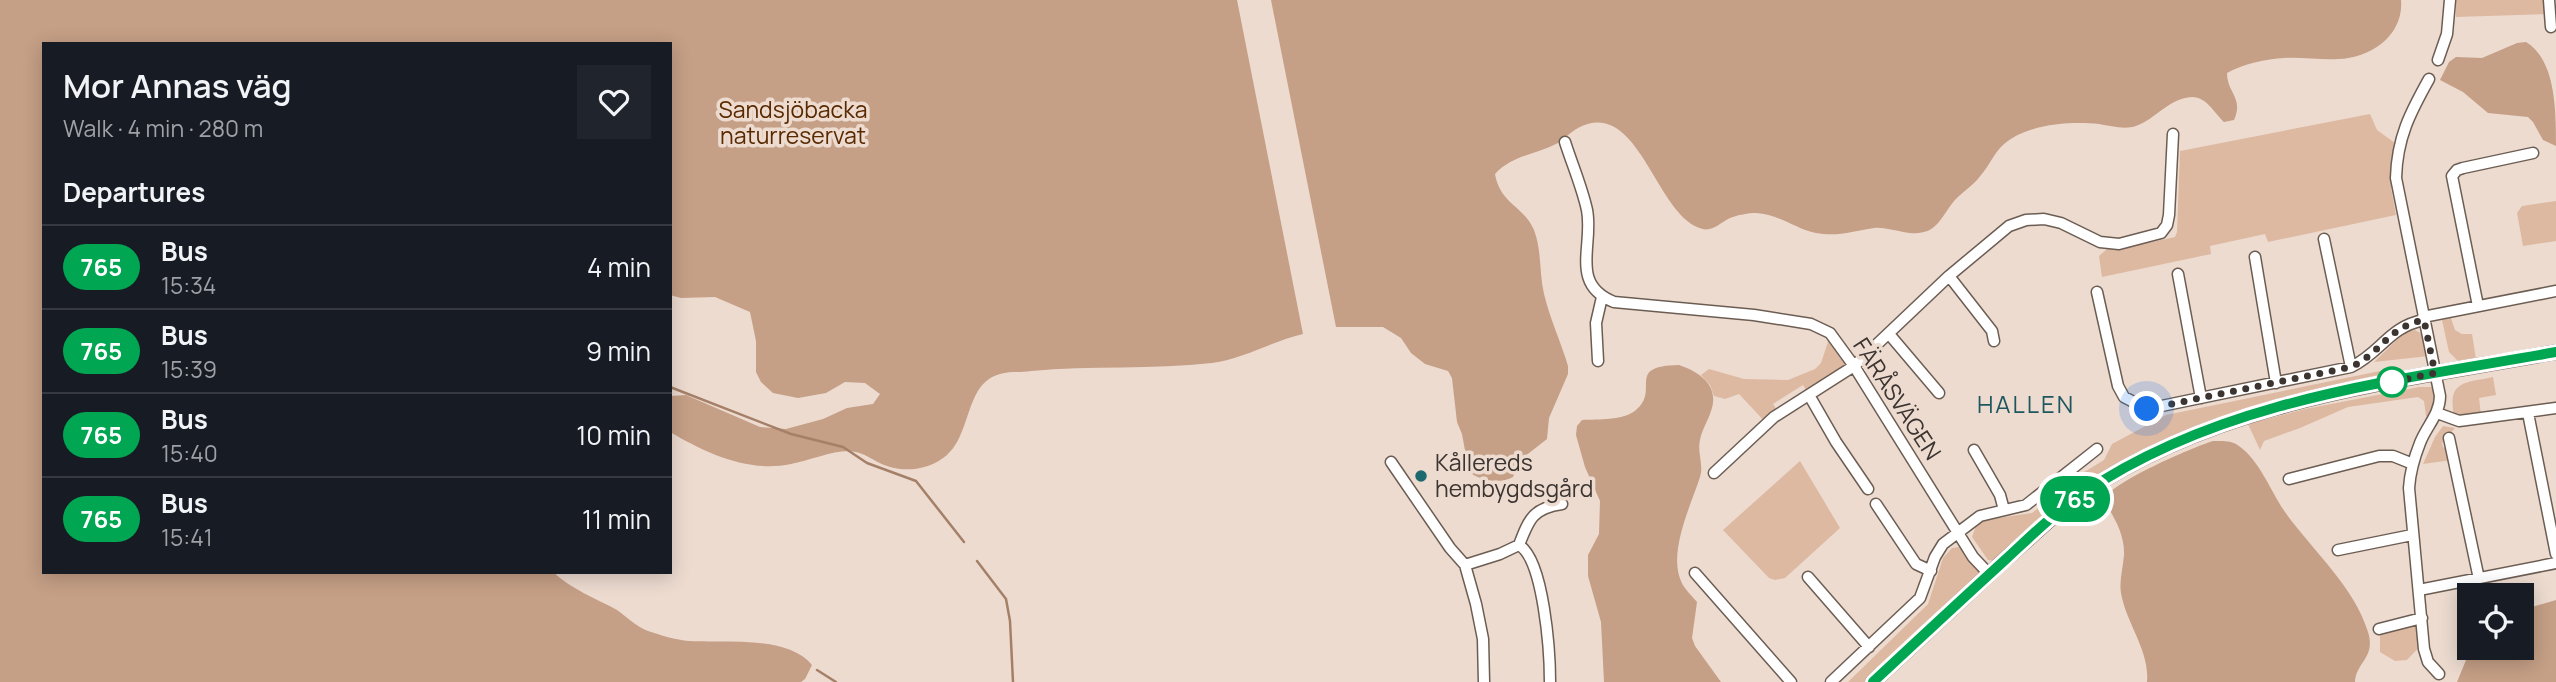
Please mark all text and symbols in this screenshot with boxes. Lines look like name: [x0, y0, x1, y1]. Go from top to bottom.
text: Mor Annas väg: [63, 63, 292, 108]
button: heart: [577, 65, 651, 139]
park label: Sandsjöbacka naturreservat: [719, 93, 867, 151]
text: Walk · 4 min · 280 m: [63, 112, 263, 144]
text: Departures: [63, 174, 205, 210]
text: Bus: [161, 233, 208, 269]
text: 4 min: [587, 249, 651, 285]
text: 765: [81, 250, 122, 283]
text: 15:34: [161, 269, 216, 301]
text: Bus: [161, 317, 208, 353]
street label: FÄRÅSVÄGEN: [1846, 331, 1949, 466]
text: 9 min: [586, 333, 651, 369]
text: 765: [81, 334, 122, 367]
text: 15:39: [161, 353, 217, 385]
unlabelled marker: [2377, 367, 2407, 397]
district label: HALLEN: [1977, 387, 2075, 420]
your location: [2129, 391, 2164, 426]
text: Bus: [161, 401, 208, 437]
text: 10 min: [576, 417, 651, 453]
text: 765: [81, 418, 122, 451]
text: 15:40: [161, 437, 218, 469]
place label: Kållereds hembygdsgård: [1435, 446, 1594, 504]
marker: Kållereds hembygdsgård: [1413, 468, 1429, 484]
line badge: 765: [2035, 476, 2115, 522]
text: 765: [2054, 482, 2096, 515]
text: Bus: [161, 485, 208, 521]
text: 11 min: [582, 501, 651, 537]
text: 765: [81, 502, 122, 535]
text: 15:41: [161, 521, 213, 553]
map controls: [2457, 583, 2534, 660]
button: locate: [2457, 583, 2534, 660]

